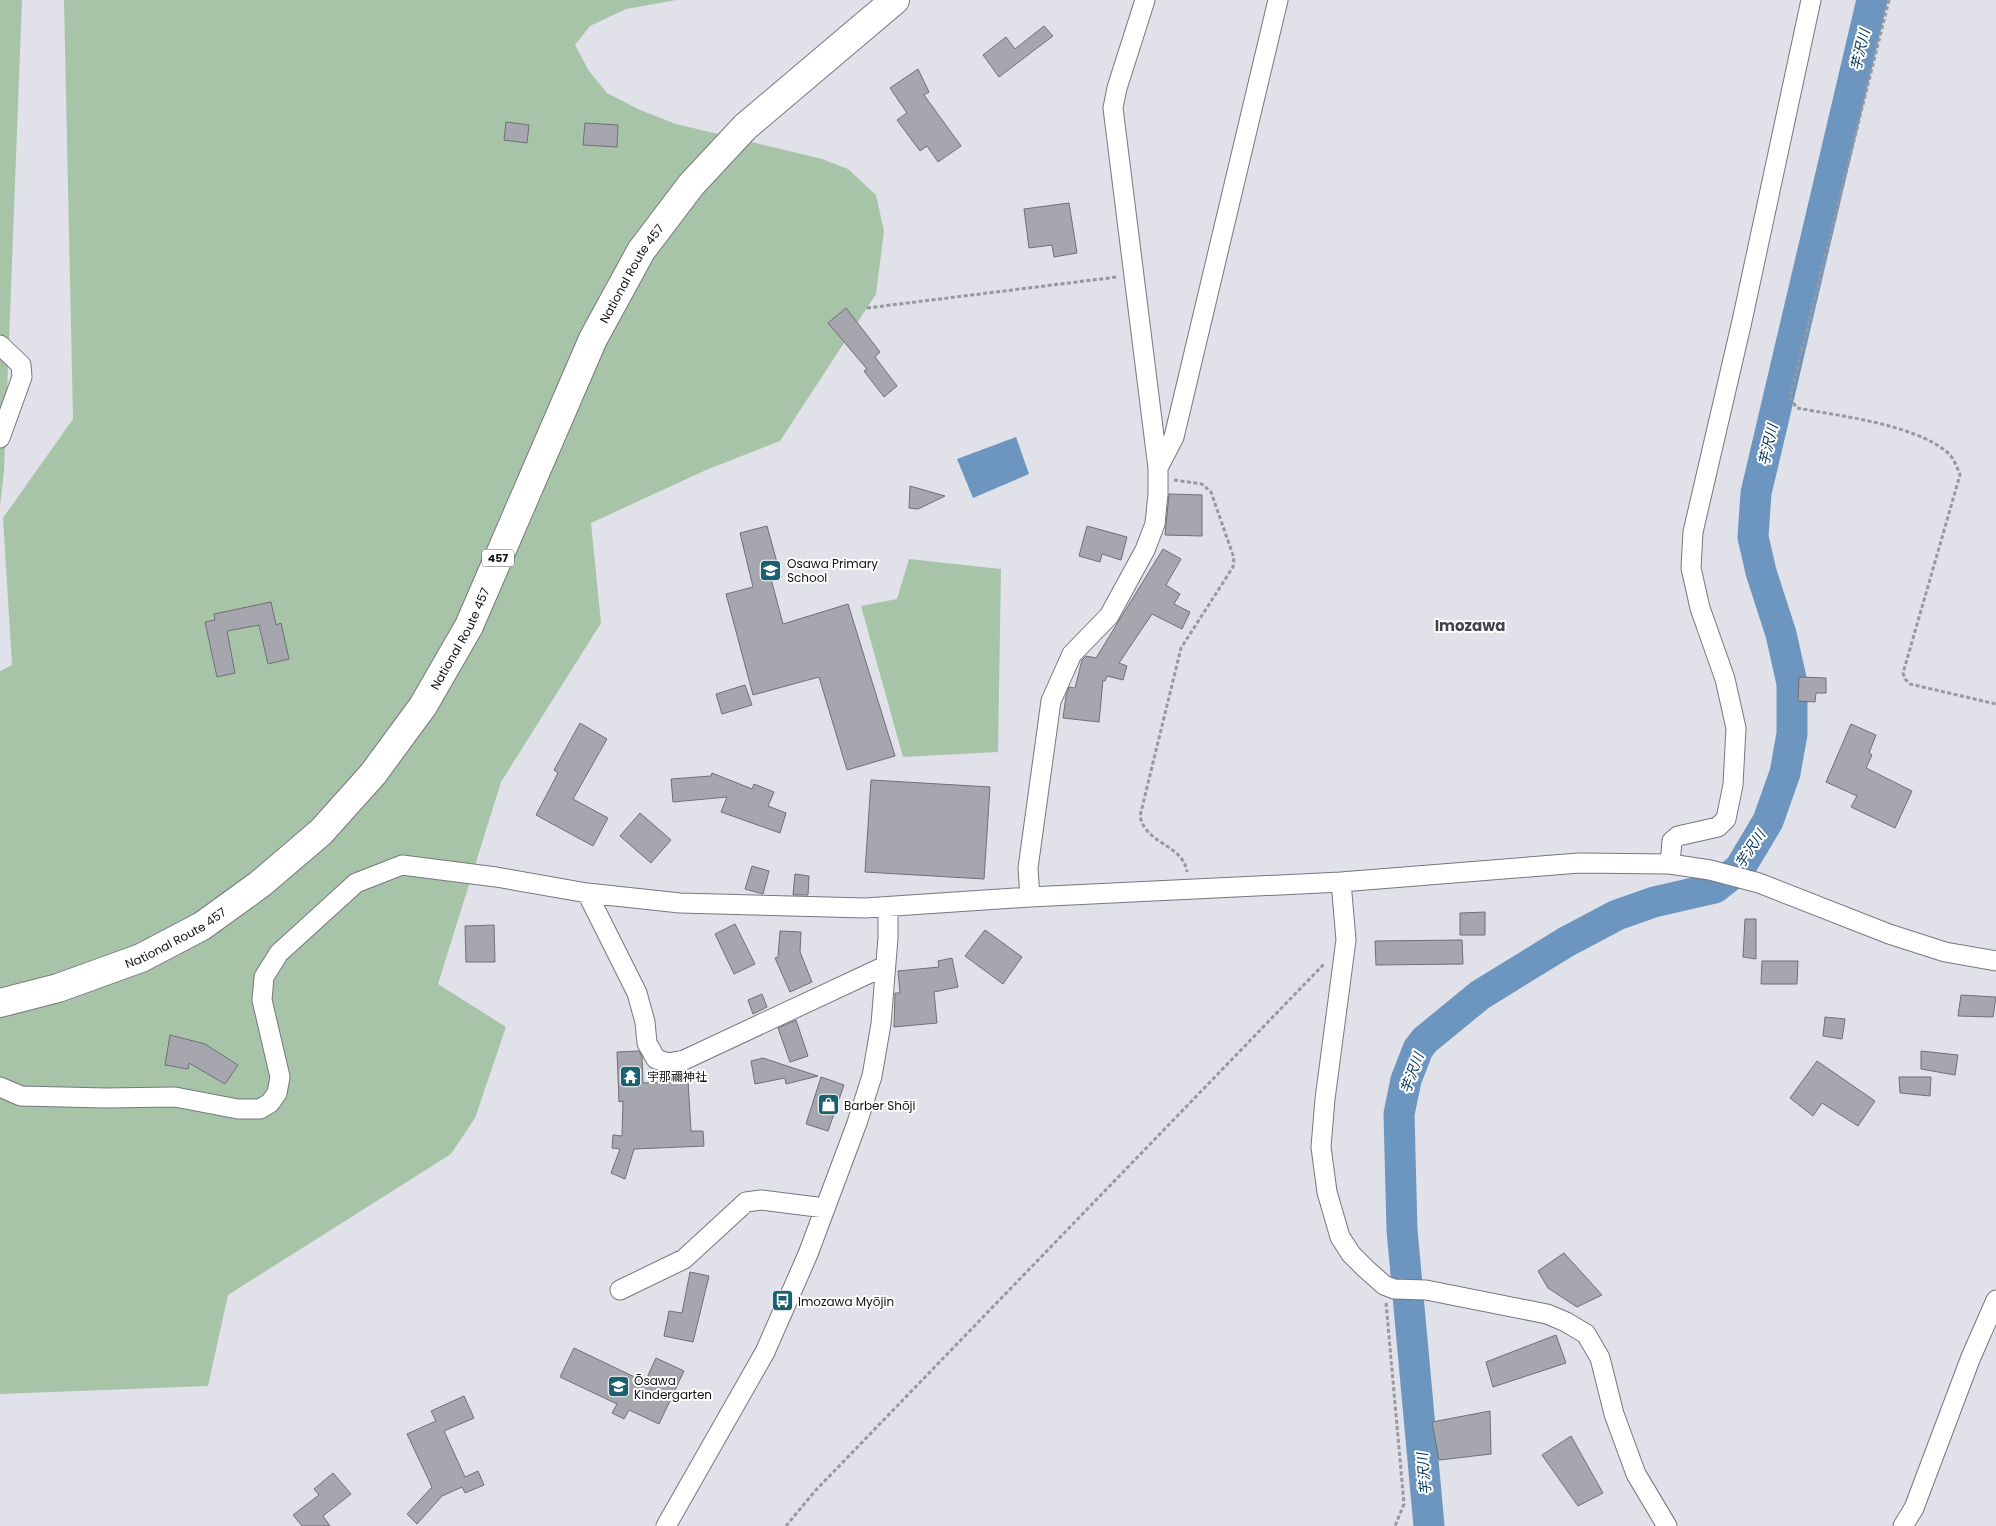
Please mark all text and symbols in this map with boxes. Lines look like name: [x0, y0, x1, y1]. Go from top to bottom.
water label: 芋沢川: [1846, 25, 1875, 73]
street label: National Route 457: [595, 220, 667, 326]
water label: 芋沢川: [1754, 420, 1783, 468]
road number: 457: [482, 550, 514, 566]
place label: Osawa Primary School: [787, 555, 878, 586]
school or university icon: Osawa Primary School: [759, 558, 783, 582]
street label: National Route 457: [426, 585, 493, 693]
district label: Imozawa: [1435, 615, 1505, 636]
water label: 芋沢川: [1730, 824, 1771, 872]
street label: National Route 457: [122, 903, 230, 972]
water label: 芋沢川: [1395, 1048, 1429, 1096]
temple icon: 宇那禰神社: [619, 1064, 643, 1088]
place label: 宇那禰神社: [647, 1068, 707, 1085]
shop icon: Barber Shōji: [816, 1093, 840, 1117]
place label: Barber Shōji: [844, 1097, 916, 1114]
bus stop icon: Imozawa Myōjin: [770, 1289, 794, 1313]
place label: Imozawa Myōjin: [798, 1293, 894, 1310]
place label: Ōsawa Kindergarten: [634, 1372, 712, 1403]
school or university icon: Ōsawa Kindergarten: [606, 1375, 630, 1399]
water label: 芋沢川: [1412, 1450, 1436, 1496]

